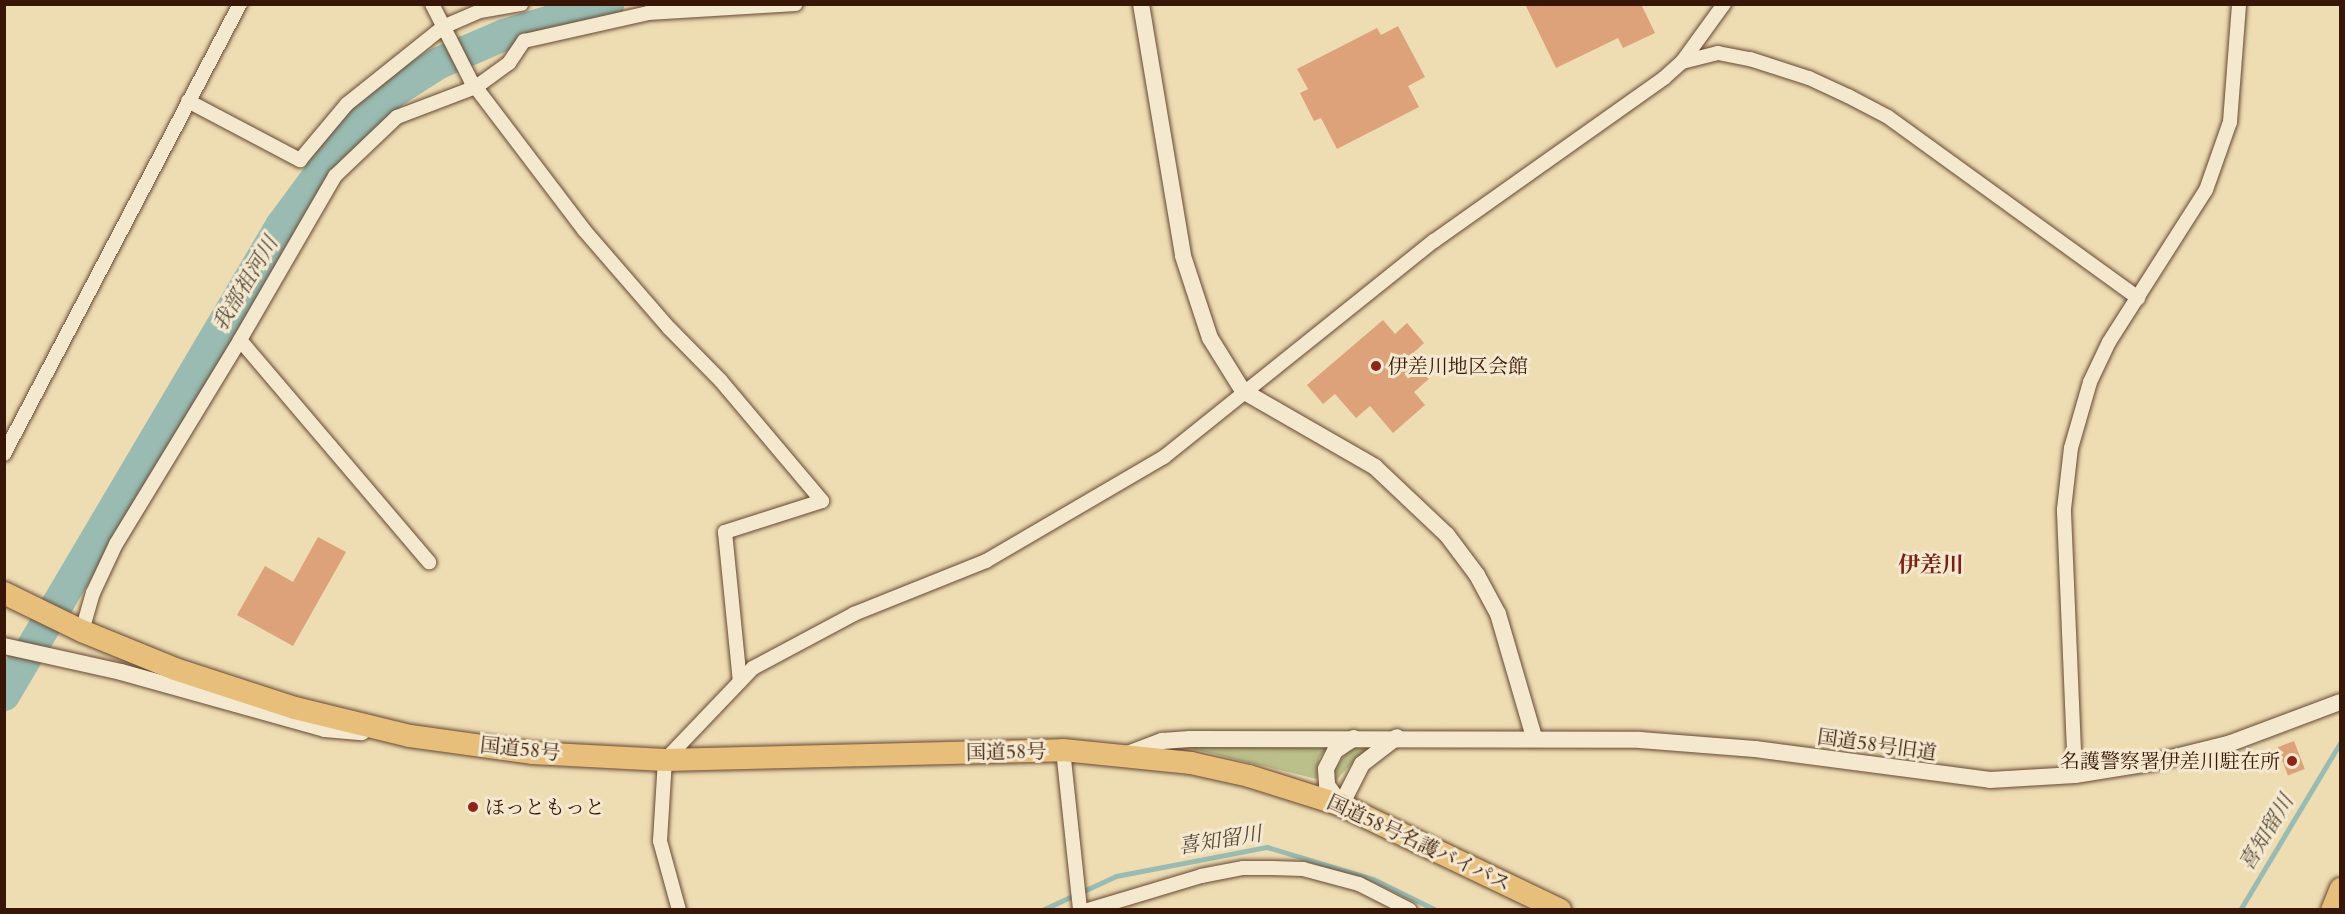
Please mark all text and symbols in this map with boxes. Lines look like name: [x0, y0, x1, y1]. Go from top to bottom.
water label: 我部祖河川: [208, 233, 284, 335]
place label: 伊差川地区会館: [1388, 354, 1528, 378]
marker: 伊差川地区会館: [1369, 359, 1383, 373]
district label: 伊差川: [1898, 553, 1964, 579]
street label: 国道58号旧道: [1816, 725, 1938, 765]
street label: 国道58号: [479, 733, 561, 765]
street label: 国道58号: [966, 739, 1046, 765]
place label: 名護警察署伊差川駐在所: [2060, 749, 2280, 773]
marker: 名護警察署伊差川駐在所: [2285, 754, 2299, 768]
street label: 国道58号名護バイパス: [1323, 790, 1515, 896]
water label: 喜知留川: [2235, 791, 2299, 875]
place label: ほっともっと: [485, 795, 605, 819]
marker: ほっともっと: [466, 800, 480, 814]
water label: 喜知留川: [1177, 822, 1263, 860]

